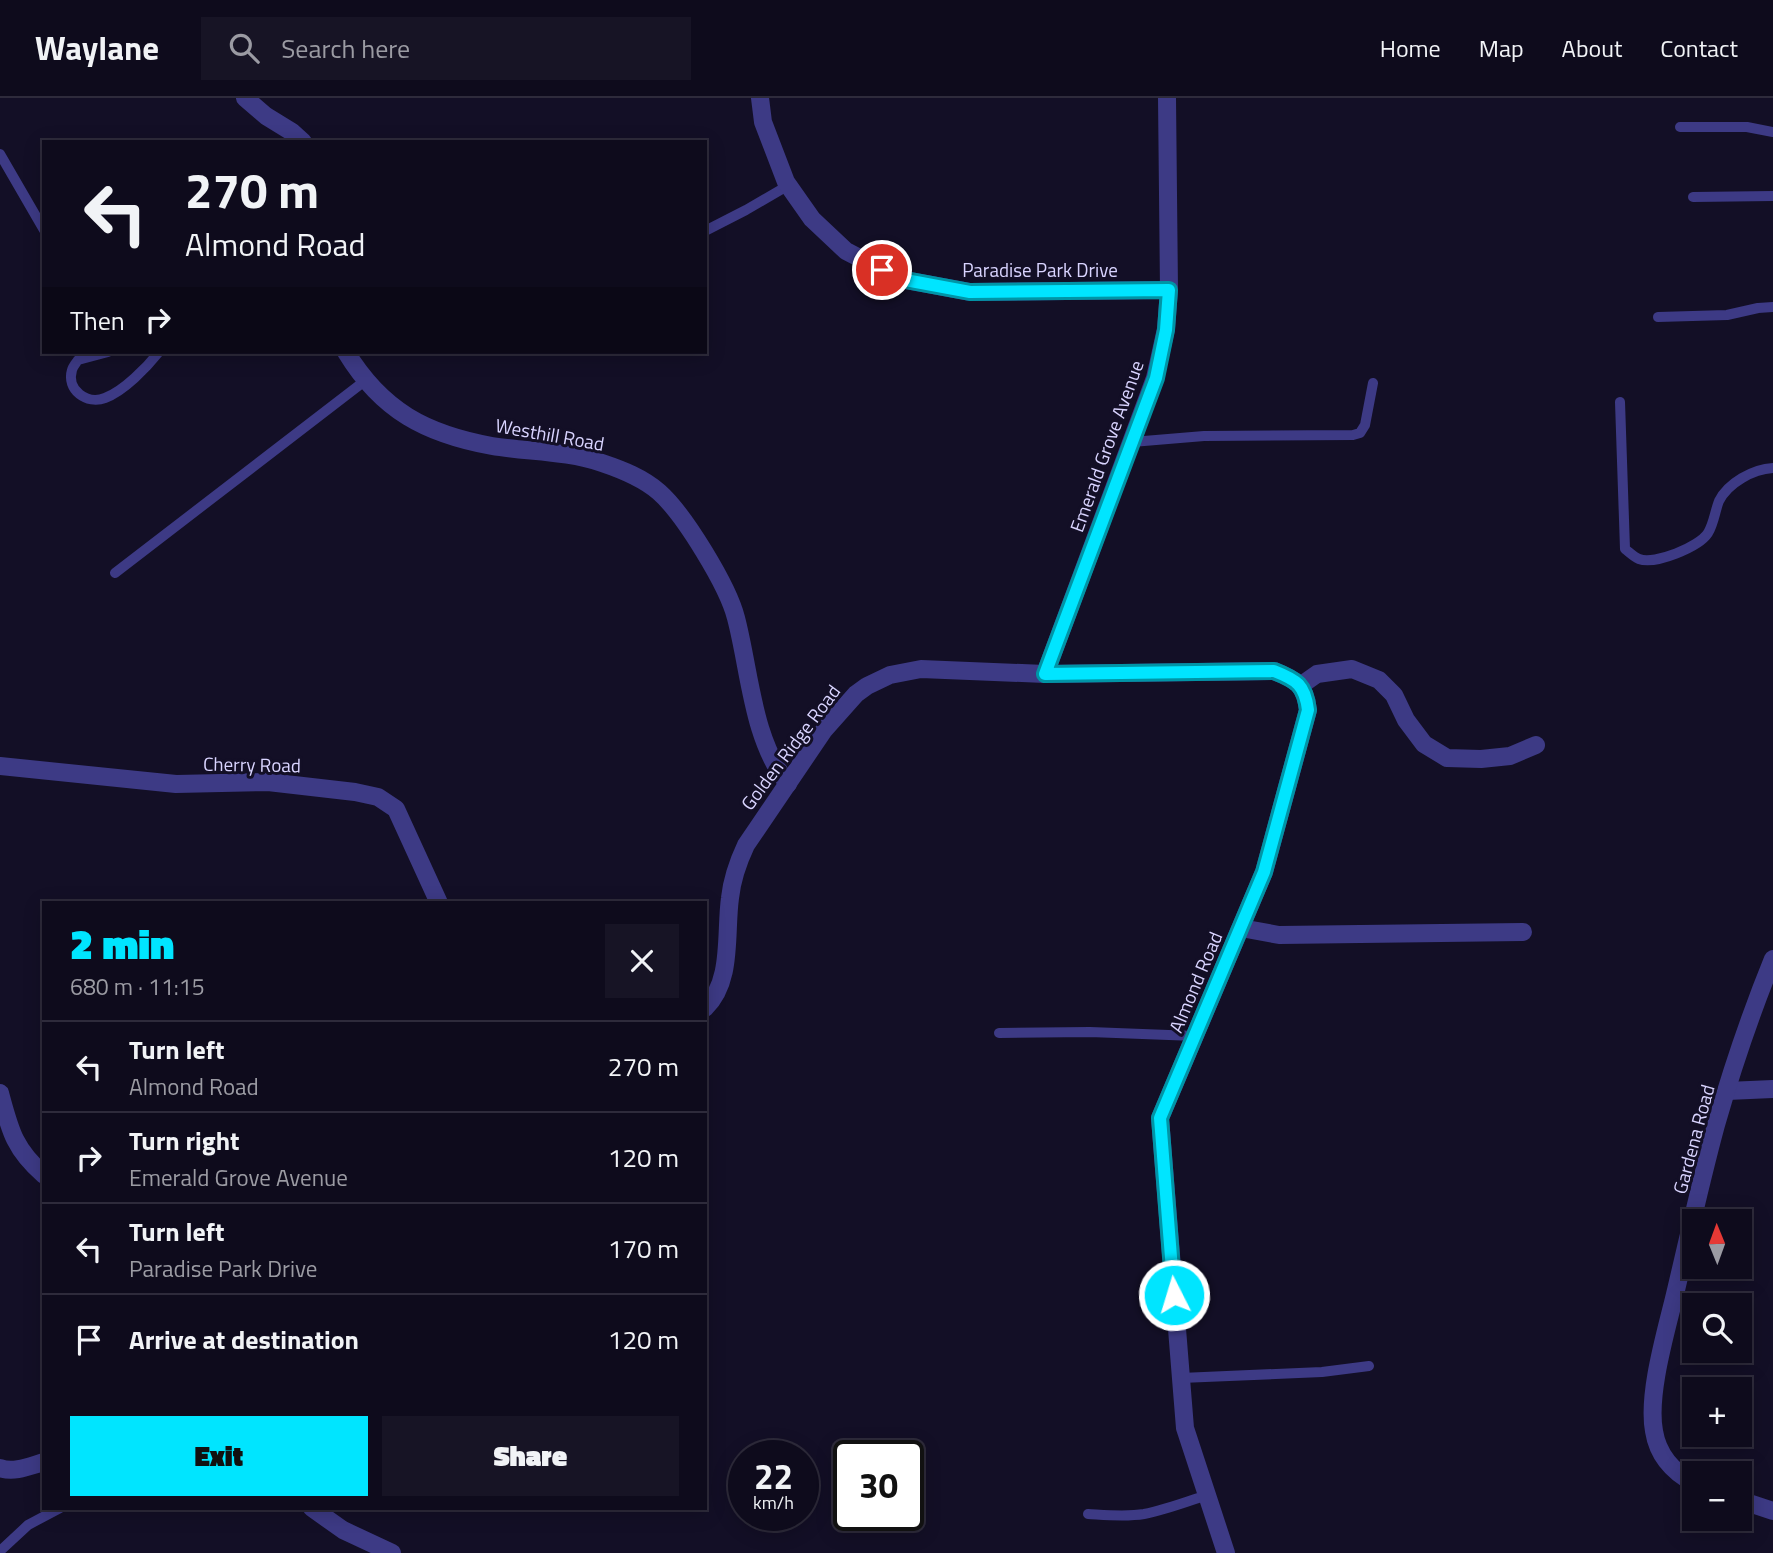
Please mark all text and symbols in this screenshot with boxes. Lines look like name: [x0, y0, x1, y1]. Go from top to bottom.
search box: [201, 17, 691, 80]
text: Waylane: [35, 23, 159, 73]
icon: search: [225, 29, 263, 67]
text: Search here: [281, 29, 410, 68]
text: Home: [1380, 30, 1441, 66]
text: Map: [1479, 30, 1524, 66]
text: About: [1562, 30, 1622, 66]
text: Contact: [1660, 30, 1738, 66]
text: 270 m: [185, 152, 319, 227]
icon: left: [70, 168, 161, 259]
text: Almond Road: [185, 220, 366, 268]
pin: [852, 240, 912, 300]
icon: arrive: [863, 251, 901, 289]
street label: Paradise Park Drive: [962, 255, 1118, 284]
text: Then: [70, 301, 125, 340]
icon: right: [139, 301, 177, 339]
street label: Emerald Grove Avenue: [1061, 356, 1151, 536]
street label: Westhill Road: [493, 410, 607, 458]
street label: Golden Ridge Road: [733, 678, 847, 816]
street label: Cherry Road: [203, 749, 301, 779]
text: 2 min: [70, 911, 174, 975]
button: close: [605, 924, 679, 998]
street label: Almond Road: [1161, 927, 1229, 1037]
text: 680 m · 11:15: [70, 969, 205, 1004]
text: Turn left: [129, 1030, 224, 1069]
text: 270 m: [608, 1047, 679, 1086]
icon: left: [70, 1048, 108, 1086]
text: Almond Road: [129, 1069, 259, 1104]
street label: Gardena Road: [1664, 1081, 1722, 1197]
text: Turn right: [129, 1121, 240, 1160]
text: 120 m: [608, 1138, 679, 1177]
icon: right: [70, 1139, 108, 1177]
text: Emerald Grove Avenue: [129, 1160, 348, 1195]
north arrow: [1682, 1209, 1752, 1279]
map controls: [1682, 1209, 1752, 1531]
text: Turn left: [129, 1212, 224, 1251]
text: 170 m: [608, 1229, 679, 1268]
icon: left: [70, 1230, 108, 1268]
text: Paradise Park Drive: [129, 1251, 318, 1286]
position arrow: [1137, 1258, 1211, 1332]
button: search: [1682, 1293, 1752, 1363]
text: Arrive at destination: [129, 1320, 359, 1359]
text: 120 m: [608, 1320, 679, 1359]
icon: arrive: [70, 1321, 108, 1359]
button: +: [1682, 1377, 1752, 1447]
button: Exit: [70, 1416, 368, 1496]
button: Share: [382, 1416, 679, 1496]
speed limit sign: 30: [833, 1440, 924, 1531]
text: 22: [754, 1449, 793, 1503]
button: −: [1682, 1461, 1752, 1531]
text: km/h: [753, 1489, 794, 1516]

